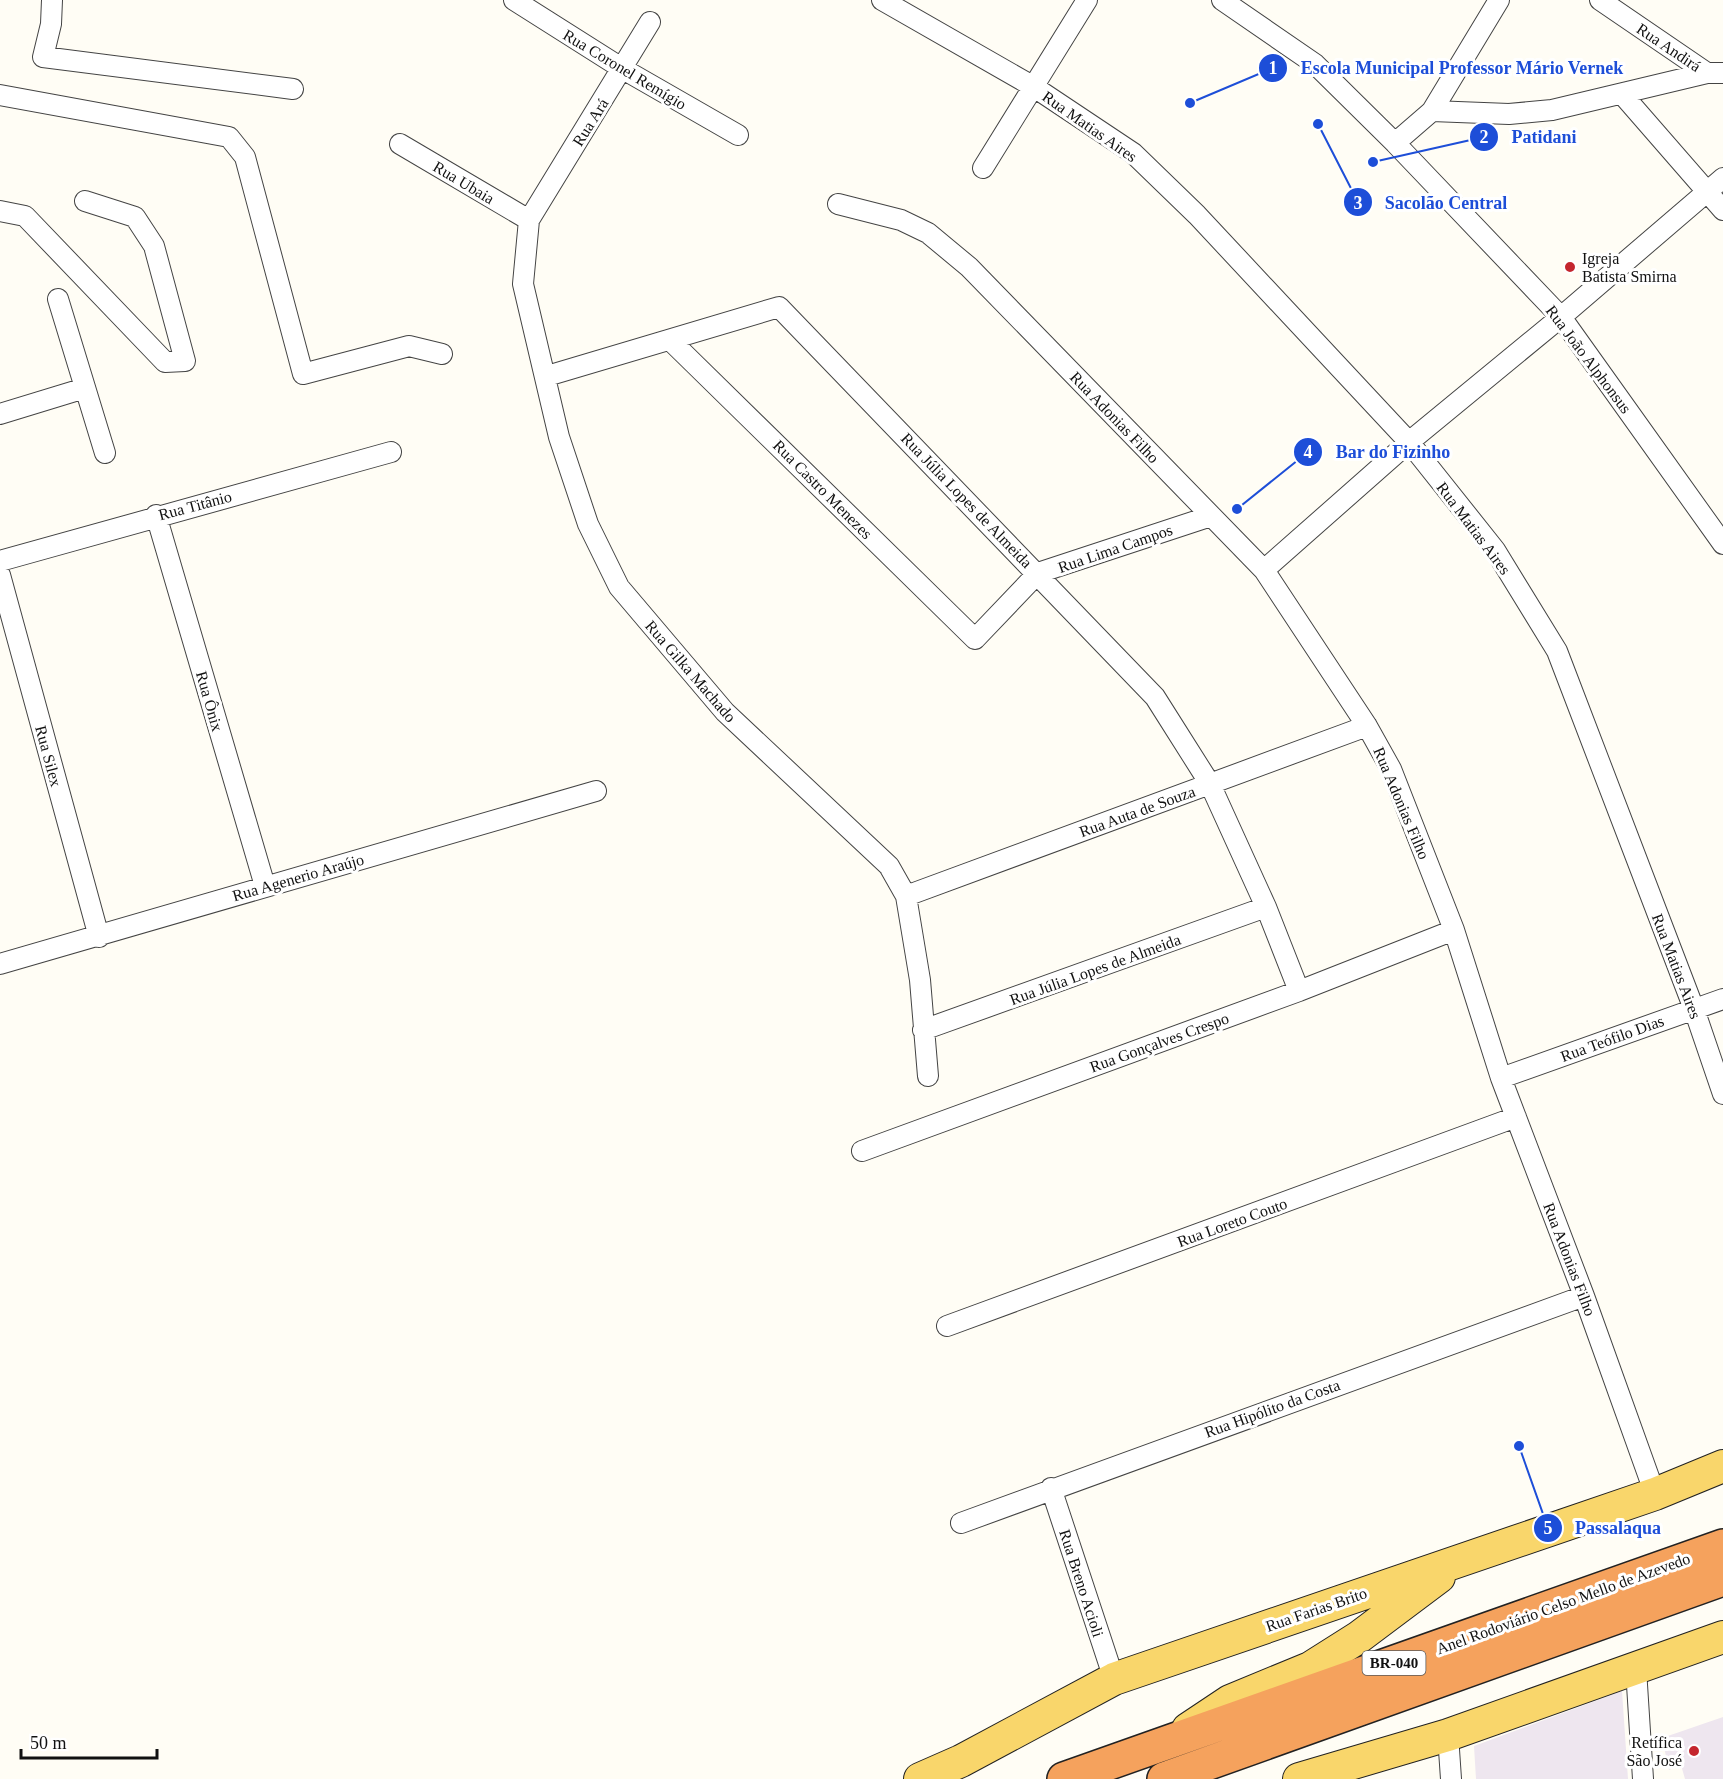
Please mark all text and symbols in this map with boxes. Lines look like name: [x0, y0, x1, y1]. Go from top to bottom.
street label: Rua Andirá: [1634, 20, 1704, 75]
street label: Rua Coronel Remígio: [560, 26, 689, 114]
callout: Escola Municipal Professor Mário Vernek: [1258, 50, 1635, 86]
text: 1: [1269, 58, 1278, 78]
text: Escola Municipal Professor Mário Vernek: [1301, 58, 1623, 78]
street label: Rua Matias Aires: [1039, 88, 1140, 165]
street label: Rua Ará: [569, 95, 612, 149]
callout: Patidani: [1469, 119, 1588, 155]
text: 2: [1480, 127, 1489, 147]
text: Patidani: [1511, 127, 1577, 147]
street label: Rua Ubaia: [430, 158, 497, 207]
callout: Sacolão Central: [1343, 184, 1519, 220]
text: 3: [1354, 193, 1363, 213]
text: Sacolão Central: [1385, 193, 1507, 213]
place label: Igreja Batista Smirna: [1582, 250, 1677, 285]
marker: Igreja Batista Smirna: [1563, 260, 1577, 274]
street label: Rua João Alphonsus: [1542, 302, 1635, 417]
street label: Rua Adonias Filho: [1067, 368, 1162, 466]
street label: Rua Júlia Lopes de Almeida: [897, 430, 1035, 572]
callout: Bar do Fizinho: [1293, 434, 1462, 470]
street label: Rua Castro Menezes: [770, 437, 875, 542]
text: 4: [1304, 442, 1313, 462]
text: Bar do Fizinho: [1336, 442, 1450, 462]
street label: Rua Matias Aires: [1433, 479, 1514, 578]
street label: Rua Titânio: [157, 488, 234, 523]
street label: Rua Lima Campos: [1056, 521, 1175, 577]
street label: Rua Gilka Machado: [642, 617, 739, 726]
street label: Rua Ônix: [193, 669, 227, 733]
street label: Rua Silex: [32, 724, 65, 789]
street label: Rua Adonias Filho: [1370, 745, 1433, 862]
street label: Rua Auta de Souza: [1077, 783, 1197, 840]
street label: Rua Agenerio Araújo: [230, 851, 366, 905]
street label: Rua Matias Aires: [1649, 911, 1704, 1021]
street label: Rua Júlia Lopes de Almeida: [1008, 931, 1183, 1009]
street label: Rua Gonçalves Crespo: [1087, 1009, 1231, 1076]
street label: Rua Teófilo Dias: [1558, 1012, 1666, 1065]
street label: Rua Loreto Couto: [1175, 1195, 1289, 1250]
street label: Rua Adonias Filho: [1540, 1200, 1599, 1318]
street label: Rua Hipólito da Costa: [1202, 1376, 1342, 1442]
callout: Passalaqua: [1533, 1510, 1673, 1546]
text: 5: [1544, 1518, 1553, 1538]
text: Passalaqua: [1575, 1518, 1661, 1538]
street label: Rua Breno Acioli: [1056, 1527, 1107, 1640]
street label: Anel Rodoviário Celso Mello de Azevedo: [1434, 1550, 1692, 1657]
street label: Rua Farias Brito: [1263, 1584, 1369, 1635]
road number: BR-040: [1362, 1651, 1426, 1675]
scale bar: [21, 1722, 158, 1760]
text: 50 m: [30, 1733, 67, 1753]
place label: Retífica São José: [1626, 1734, 1682, 1769]
marker: Retífica São José: [1687, 1744, 1701, 1758]

